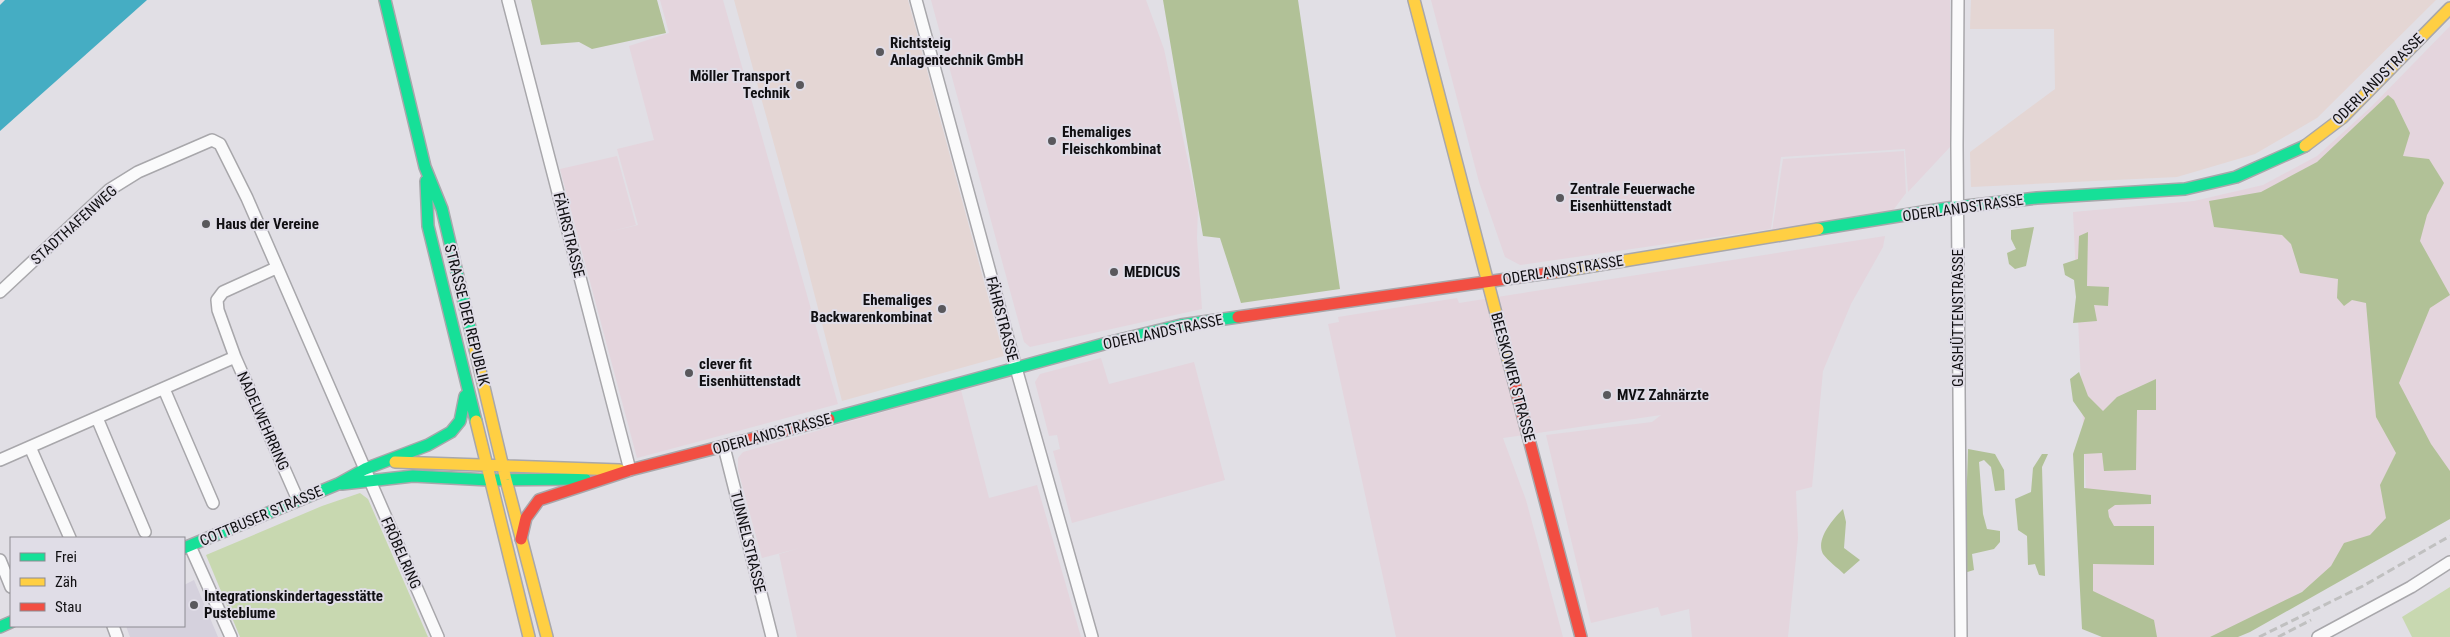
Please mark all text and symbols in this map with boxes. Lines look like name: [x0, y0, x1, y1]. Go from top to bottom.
street label: ODERLANDSTRASSE: [2329, 30, 2427, 128]
place label: Richtsteig Anlagentechnik GmbH: [890, 34, 1023, 69]
marker: Richtsteig Anlagentechnik GmbH: [874, 46, 886, 58]
place label: Möller Transport Technik: [690, 67, 791, 102]
marker: Möller Transport Technik: [794, 79, 806, 91]
place label: Ehemaliges Fleischkombinat: [1062, 123, 1161, 158]
marker: Ehemaliges Fleischkombinat: [1046, 135, 1058, 147]
place label: Zentrale Feuerwache Eisenhüttenstadt: [1570, 180, 1695, 215]
street label: STADTHAFENWEG: [27, 182, 121, 268]
street label: FÄHRSTRASSE: [550, 191, 588, 279]
street label: ODERLANDSTRASSE: [1901, 191, 2025, 225]
marker: Zentrale Feuerwache Eisenhüttenstadt: [1554, 192, 1566, 204]
place label: Haus der Vereine: [216, 215, 319, 233]
marker: Haus der Vereine: [200, 218, 212, 230]
street label: STRASSE DER REPUBLIK: [441, 242, 494, 389]
street label: GLASHÜTTENSTRASSE: [1949, 249, 1967, 387]
street label: ODERLANDSTRASSE: [1501, 252, 1625, 288]
place label: MEDICUS: [1124, 263, 1180, 281]
marker: MEDICUS: [1108, 266, 1120, 278]
street label: FÄHRSTRASSE: [982, 275, 1022, 363]
place label: Ehemaliges Backwarenkombinat: [810, 291, 932, 326]
marker: Ehemaliges Backwarenkombinat: [936, 303, 948, 315]
street label: BEESKOWER STRASSE: [1487, 310, 1539, 444]
street label: ODERLANDSTRASSE: [1101, 311, 1225, 353]
place label: clever fit Eisenhüttenstadt: [699, 355, 801, 390]
marker: clever fit Eisenhüttenstadt: [683, 367, 695, 379]
street label: NADELWEHRRING: [233, 369, 293, 473]
place label: MVZ Zahnärzte: [1617, 386, 1709, 404]
marker: MVZ Zahnärzte: [1601, 389, 1613, 401]
street label: ODERLANDSTRASSE: [711, 410, 833, 458]
street label: COTTBUSER STRASSE: [197, 482, 325, 550]
street label: TUNNELSTRASSE: [727, 489, 769, 595]
street label: FRÖBELRING: [377, 514, 425, 592]
legend: [10, 537, 185, 627]
text: Frei: [55, 548, 77, 566]
text: Zäh: [55, 573, 77, 591]
place label: Integrationskindertagesstätte Pusteblume: [204, 587, 383, 622]
text: Stau: [55, 598, 82, 616]
marker: Integrationskindertagesstätte Pusteblume: [188, 599, 200, 611]

